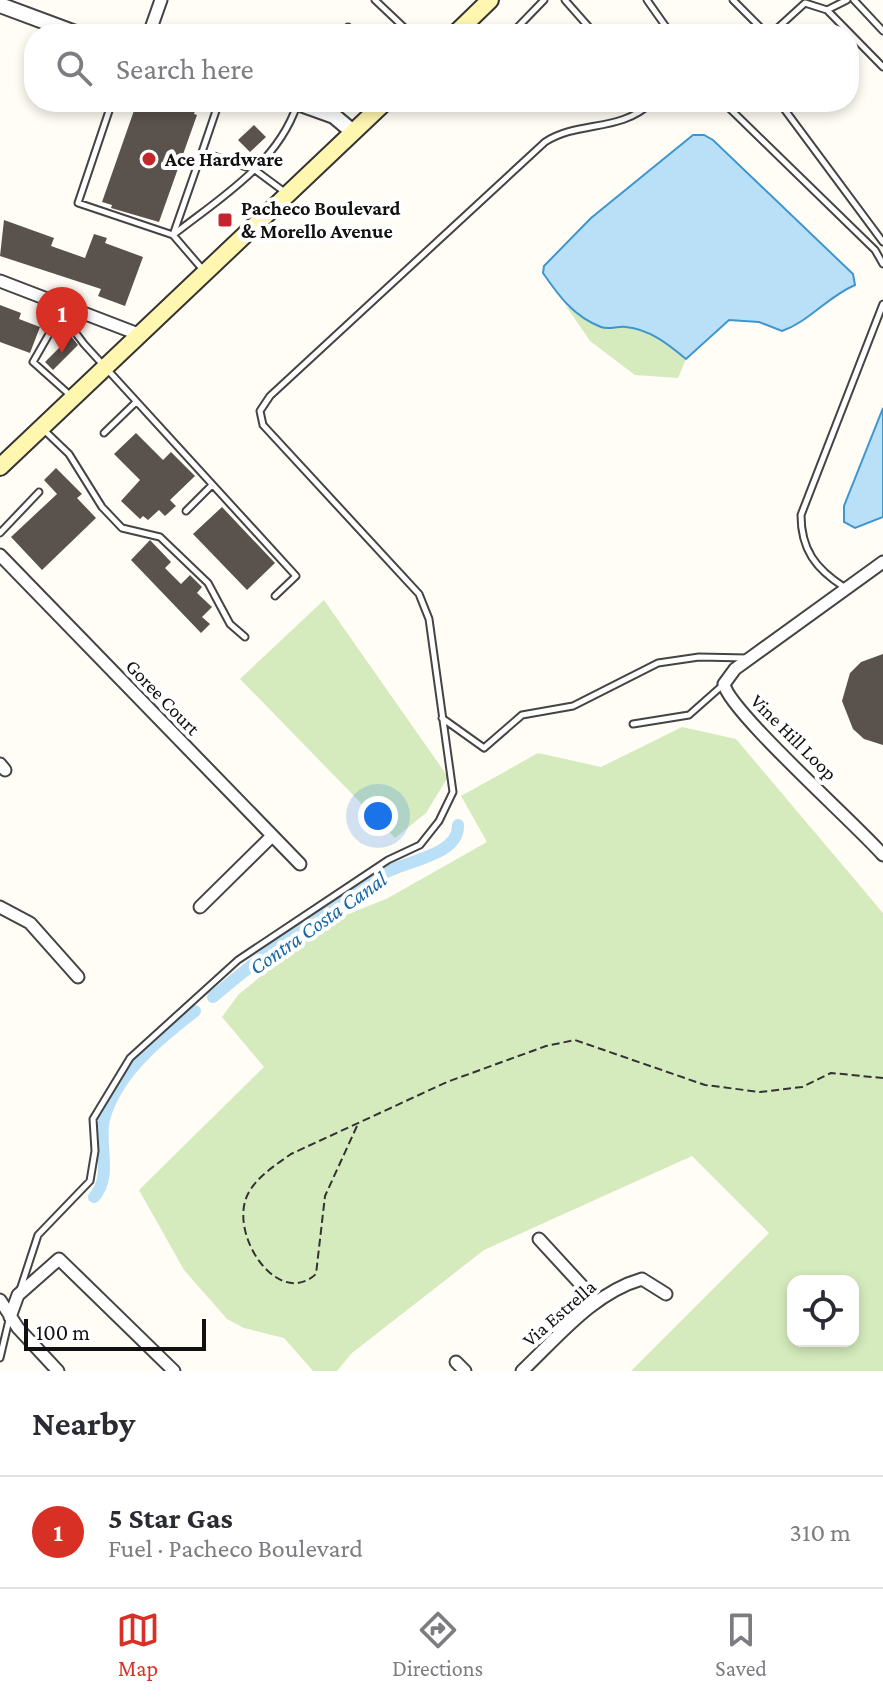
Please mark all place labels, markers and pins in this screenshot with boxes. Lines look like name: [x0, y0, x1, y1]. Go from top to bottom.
place label: Ace Hardware: [164, 148, 283, 170]
marker: Ace Hardware: [140, 150, 158, 168]
place label: Pacheco Boulevard & Morello Avenue: [241, 197, 401, 242]
marker: Pacheco Boulevard & Morello Avenue: [216, 211, 234, 229]
pin: 1: [36, 287, 88, 353]

